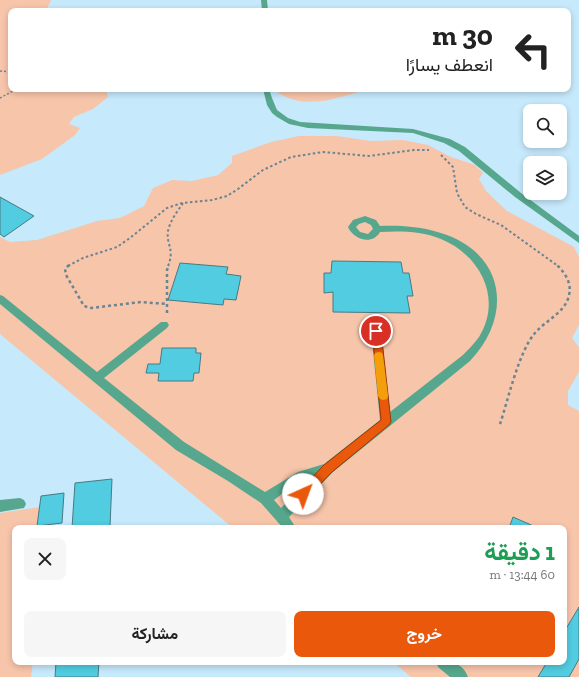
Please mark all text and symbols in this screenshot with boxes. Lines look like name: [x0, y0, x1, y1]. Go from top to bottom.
text: 30 m: [432, 19, 493, 52]
icon: left: [507, 24, 559, 76]
text: انعطف يسارًا: [406, 54, 493, 76]
map controls: [523, 104, 567, 200]
button: search: [523, 104, 567, 148]
button: layers: [523, 156, 567, 200]
pin: [359, 314, 393, 348]
icon: arrive: [365, 320, 387, 342]
position arrow: [282, 473, 324, 515]
text: 1 دقيقة: [484, 537, 555, 566]
button: close: [24, 538, 66, 580]
text: 60 m · 13:44: [489, 567, 555, 582]
button: مشاركة: [24, 611, 286, 657]
button: خروج: [294, 611, 555, 657]

